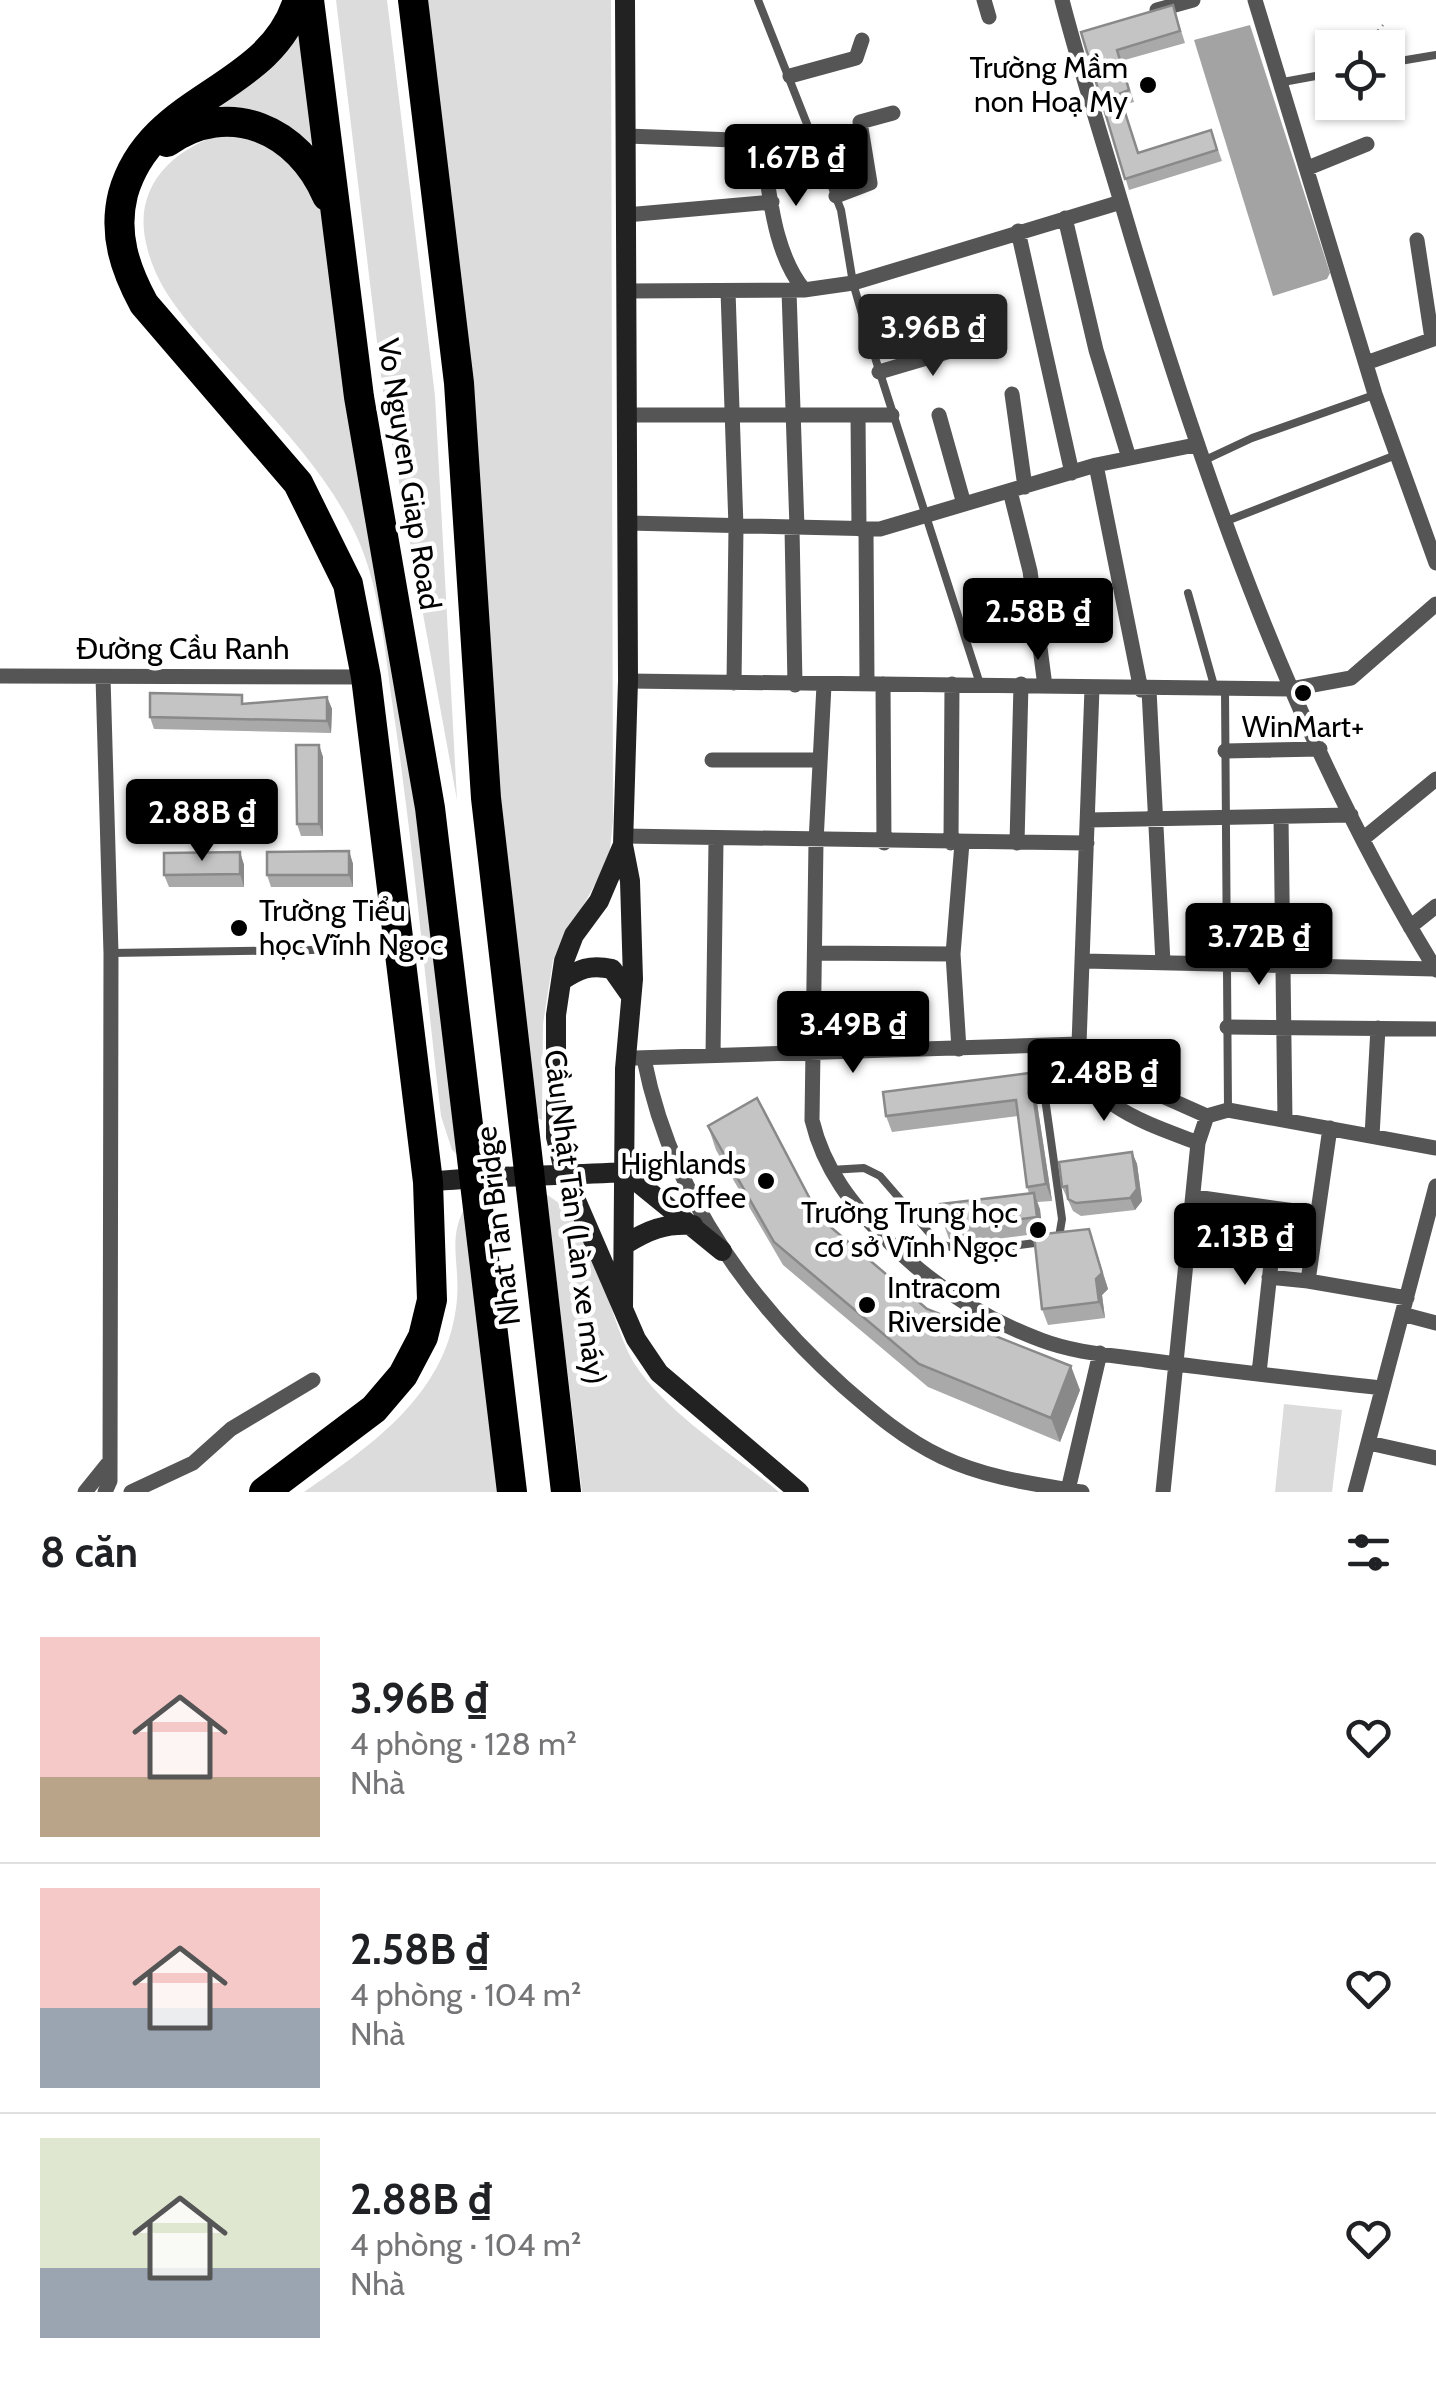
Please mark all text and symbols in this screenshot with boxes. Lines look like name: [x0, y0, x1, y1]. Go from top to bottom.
map controls: [1315, 30, 1405, 120]
button: locate: [1315, 30, 1405, 120]
place label: Trường Mầm non Hoạ My: [970, 49, 1128, 120]
marker: Trường Mầm non Hoạ My: [1137, 74, 1159, 96]
pin: 1.67B ₫: [704, 124, 888, 209]
text: 1.67B ₫: [747, 137, 845, 176]
pin: 3.96B ₫: [841, 294, 1025, 379]
text: 3.96B ₫: [880, 307, 986, 346]
street label: Vo Nguyen Giap Road: [370, 336, 449, 612]
pin: 2.58B ₫: [946, 578, 1130, 663]
text: 2.58B ₫: [985, 591, 1091, 630]
street label: Đường Cầu Ranh: [76, 630, 290, 667]
marker: WinMart+: [1292, 682, 1314, 704]
place label: WinMart+: [1242, 708, 1364, 745]
pin: 2.88B ₫: [110, 779, 294, 864]
text: 2.88B ₫: [148, 792, 256, 831]
place label: Trường Tiểu học Vĩnh Ngọc: [259, 892, 444, 963]
pin: 3.72B ₫: [1167, 903, 1351, 988]
text: 3.72B ₫: [1207, 916, 1311, 955]
marker: Trường Tiểu học Vĩnh Ngọc: [228, 917, 250, 939]
pin: 3.49B ₫: [761, 991, 945, 1076]
text: 3.49B ₫: [799, 1004, 907, 1043]
pin: 2.48B ₫: [1012, 1039, 1196, 1124]
street label: Cầu Nhật Tân (Làn xe máy): [537, 1047, 614, 1387]
text: 2.48B ₫: [1050, 1052, 1158, 1091]
street label: Nhat Tan Bridge: [467, 1124, 528, 1328]
place label: Highlands Coffee: [620, 1145, 746, 1216]
marker: Highlands Coffee: [755, 1170, 777, 1192]
place label: Trường Trung học cơ sở Vĩnh Ngọc: [801, 1194, 1018, 1265]
pin: 2.13B ₫: [1153, 1203, 1337, 1288]
text: 2.13B ₫: [1196, 1216, 1294, 1255]
marker: Trường Trung học cơ sở Vĩnh Ngọc: [1027, 1219, 1049, 1241]
place label: Intracom Riverside: [887, 1269, 1001, 1340]
marker: Intracom Riverside: [856, 1294, 878, 1316]
icon: filters: [1341, 1525, 1396, 1580]
text: 8 căn: [40, 1526, 138, 1578]
text: 3.96B ₫: [350, 1672, 488, 1724]
icon: home: [120, 1677, 240, 1797]
icon: heart: [1341, 1710, 1396, 1765]
text: 4 phòng · 128 m²: [350, 1724, 577, 1763]
text: Nhà: [350, 1763, 405, 1802]
text: 2.58B ₫: [350, 1923, 489, 1975]
icon: home: [120, 1928, 240, 2048]
icon: heart: [1341, 1961, 1396, 2016]
text: 4 phòng · 104 m²: [350, 1975, 581, 2014]
text: Nhà: [350, 2014, 405, 2053]
text: 2.88B ₫: [350, 2173, 492, 2225]
icon: home: [120, 2178, 240, 2298]
icon: heart: [1341, 2211, 1396, 2266]
text: 4 phòng · 104 m²: [350, 2225, 581, 2264]
text: Nhà: [350, 2264, 405, 2303]

